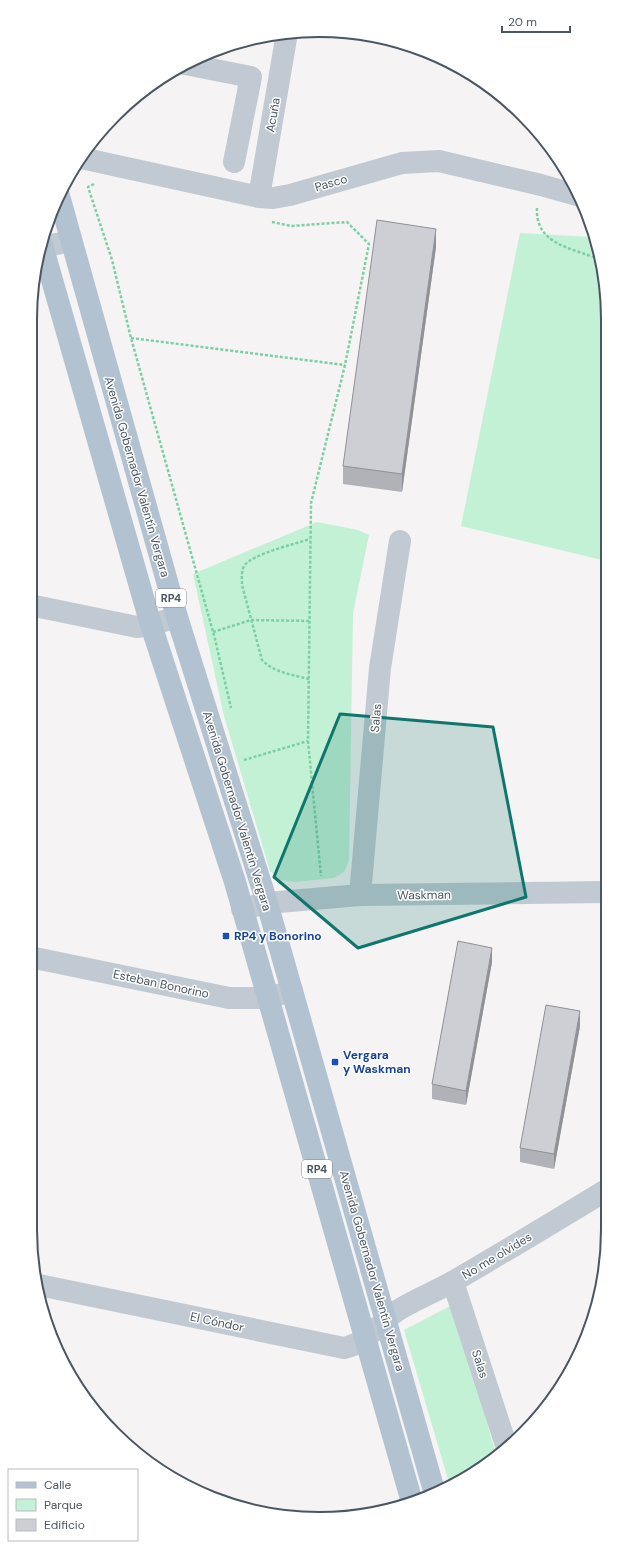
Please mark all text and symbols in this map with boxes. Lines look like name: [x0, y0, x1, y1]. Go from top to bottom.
scale bar: [502, 8, 570, 34]
text: 20 m: [508, 14, 537, 30]
street label: Acuña: [262, 96, 284, 134]
street label: Pasco: [313, 171, 349, 195]
street label: Avenida Gobernador Valentín Vergara: [101, 375, 173, 579]
road number: RP4: [156, 589, 186, 607]
street label: Salas: [367, 703, 385, 733]
street label: Avenida Gobernador Valentín Vergara: [199, 709, 275, 913]
street label: Waskman: [397, 887, 451, 903]
place label: RP4 y Bonorino: [234, 928, 322, 944]
marker: RP4 y Bonorino: [221, 931, 231, 941]
street label: Esteban Bonorino: [112, 966, 210, 1002]
place label: Vergara y Waskman: [343, 1047, 411, 1077]
marker: Vergara y Waskman: [330, 1057, 340, 1067]
road number: RP4: [302, 1160, 332, 1178]
street label: Avenida Gobernador Valentín Vergara: [336, 1169, 408, 1373]
street label: No me olvides: [459, 1229, 535, 1283]
street label: El Cóndor: [189, 1309, 246, 1336]
street label: Salas: [468, 1348, 492, 1380]
legend: [8, 1469, 138, 1541]
text: Calle: [44, 1477, 71, 1493]
text: Parque: [44, 1497, 83, 1513]
text: Edificio: [44, 1517, 85, 1533]

